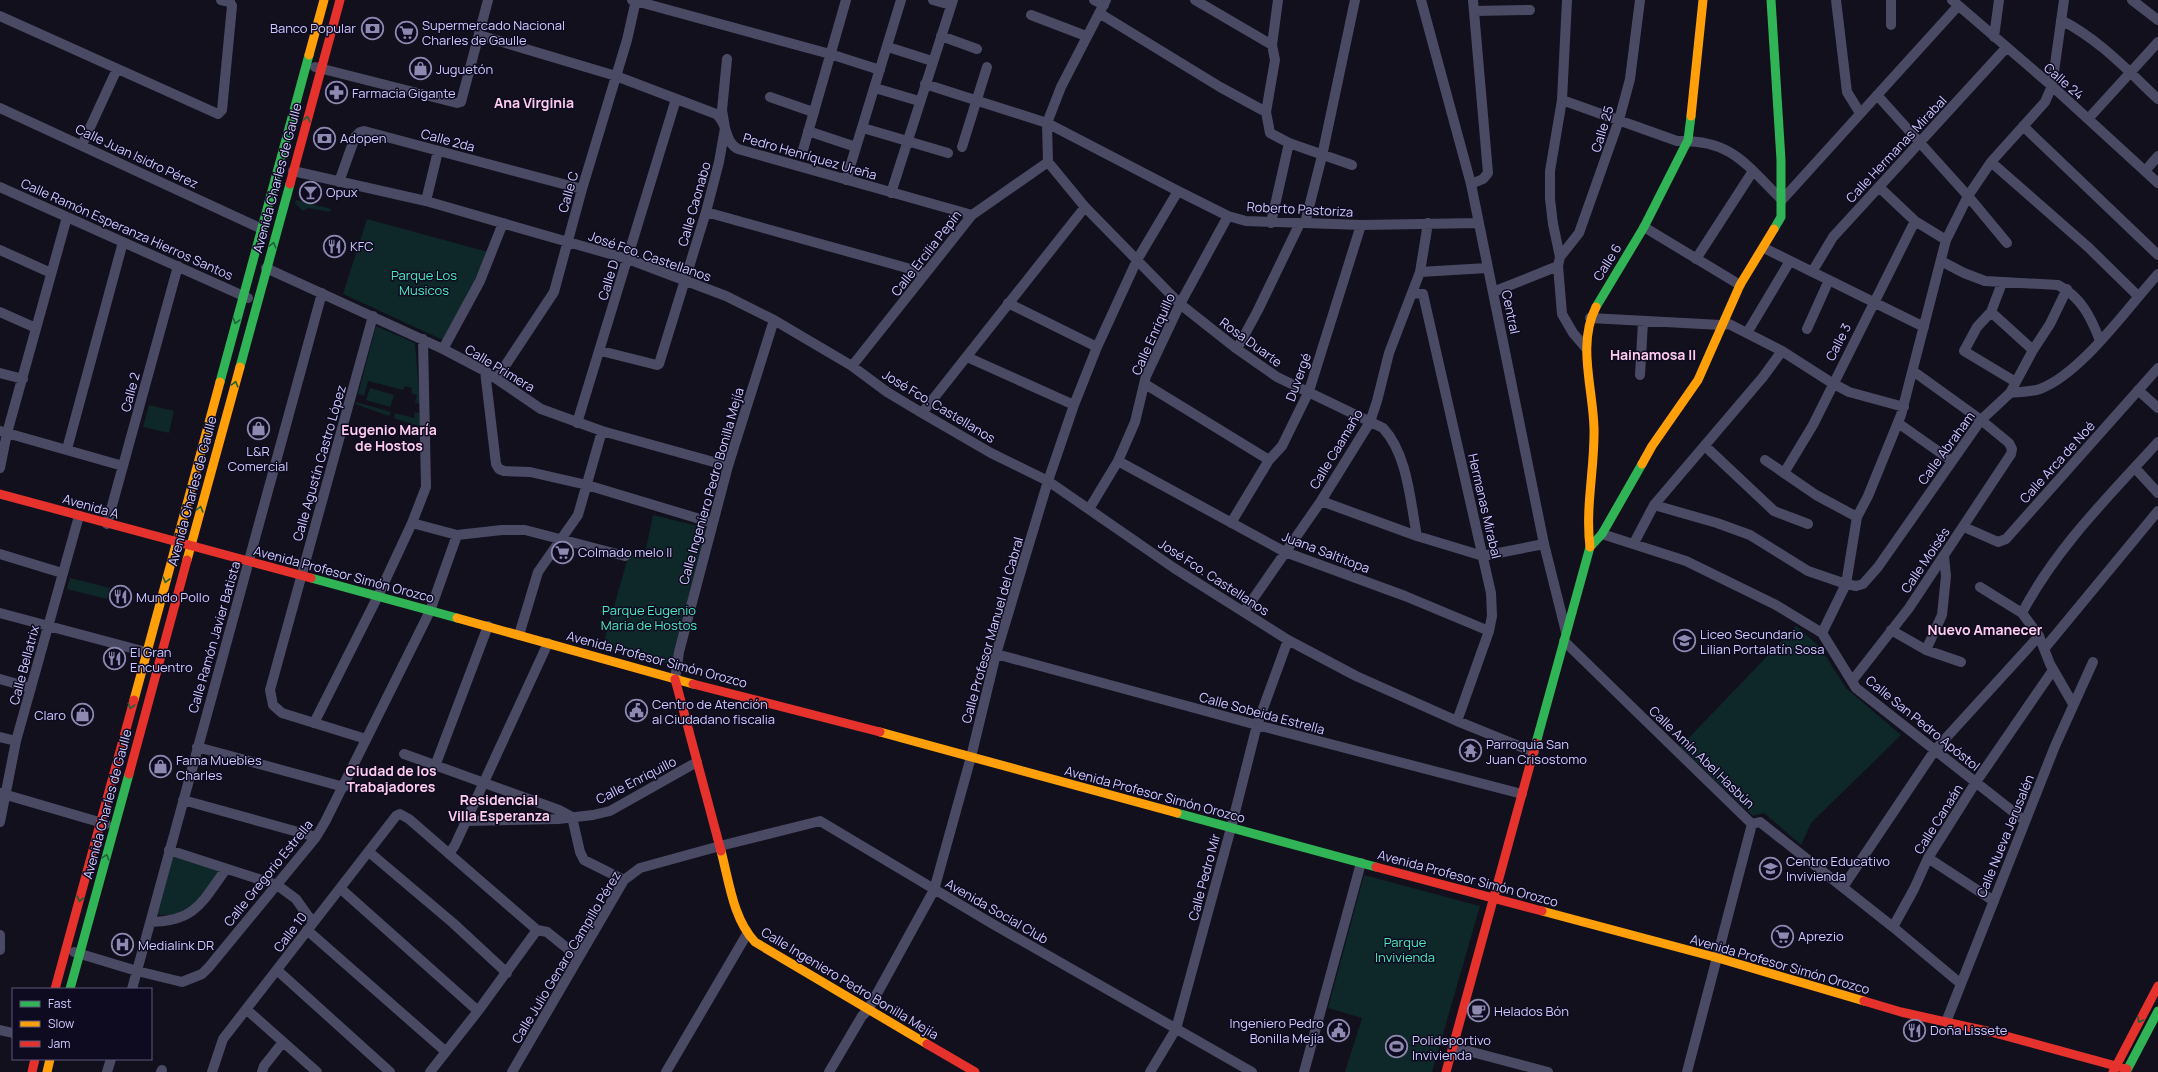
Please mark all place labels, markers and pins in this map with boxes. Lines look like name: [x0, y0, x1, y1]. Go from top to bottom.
bank icon: Banco Popular: [359, 15, 385, 41]
place label: Supermercado Nacional Charles de Gaulle: [422, 16, 565, 49]
place label: Banco Popular: [270, 19, 356, 37]
supermarket icon: Supermercado Nacional Charles de Gaulle: [393, 19, 419, 45]
shop icon: Juguetón: [407, 56, 433, 82]
place label: Juguetón: [436, 60, 493, 78]
pharmacy icon: Farmacia Gigante: [323, 80, 349, 106]
place label: Farmacia Gigante: [352, 84, 456, 102]
bank icon: Adopen: [311, 125, 337, 151]
place label: Adopen: [340, 129, 386, 147]
bar icon: Opux: [297, 179, 323, 205]
place label: Opux: [326, 183, 358, 201]
restaurant icon: KFC: [321, 233, 347, 259]
place label: KFC: [350, 237, 374, 255]
shop icon: L&R Comercial: [245, 416, 271, 442]
place label: L&R Comercial: [228, 442, 288, 475]
supermarket icon: Colmado melo II: [549, 539, 575, 565]
place label: Colmado melo II: [578, 543, 672, 561]
restaurant icon: Mundo Pollo: [107, 584, 133, 610]
place label: Mundo Pollo: [136, 588, 210, 606]
place label: Liceo Secundario Lilian Portalatín Sosa: [1700, 625, 1824, 658]
school or university icon: Liceo Secundario Lilian Portalatín Sosa: [1671, 628, 1697, 654]
place label: El Gran Encuentro: [130, 643, 193, 676]
restaurant icon: El Gran Encuentro: [102, 646, 128, 672]
place label: Centro de Atención al Ciudadano fiscalia: [652, 695, 775, 728]
public building icon: Centro de Atención al Ciudadano fiscalia: [623, 698, 649, 724]
shop icon: Claro: [69, 702, 95, 728]
place label: Claro: [34, 706, 66, 724]
place label: Parroquia San Juan Crisostomo: [1486, 735, 1587, 768]
temple icon: Parroquia San Juan Crisostomo: [1457, 738, 1483, 764]
place label: Fama Muebles Charles: [176, 751, 262, 784]
shop icon: Fama Muebles Charles: [148, 754, 174, 780]
place label: Centro Educativo Invivienda: [1786, 852, 1890, 885]
school or university icon: Centro Educativo Invivienda: [1757, 855, 1783, 881]
supermarket icon: Aprezio: [1769, 923, 1795, 949]
place label: Aprezio: [1798, 927, 1844, 945]
hospital icon: Medialink DR: [109, 932, 135, 958]
place label: Medialink DR: [138, 936, 214, 954]
cafe icon: Helados Bón: [1465, 998, 1491, 1024]
place label: Helados Bón: [1494, 1002, 1569, 1020]
place label: Ingeniero Pedro Bonilla Mejía: [1230, 1014, 1324, 1047]
public building icon: Ingeniero Pedro Bonilla Mejía: [1326, 1017, 1352, 1043]
restaurant icon: Doña Lissete: [1901, 1017, 1927, 1043]
place label: Doña Lissete: [1930, 1021, 2008, 1039]
place label: Polideportivo Invivienda: [1412, 1031, 1491, 1064]
sports icon: Polideportivo Invivienda: [1383, 1034, 1409, 1060]

